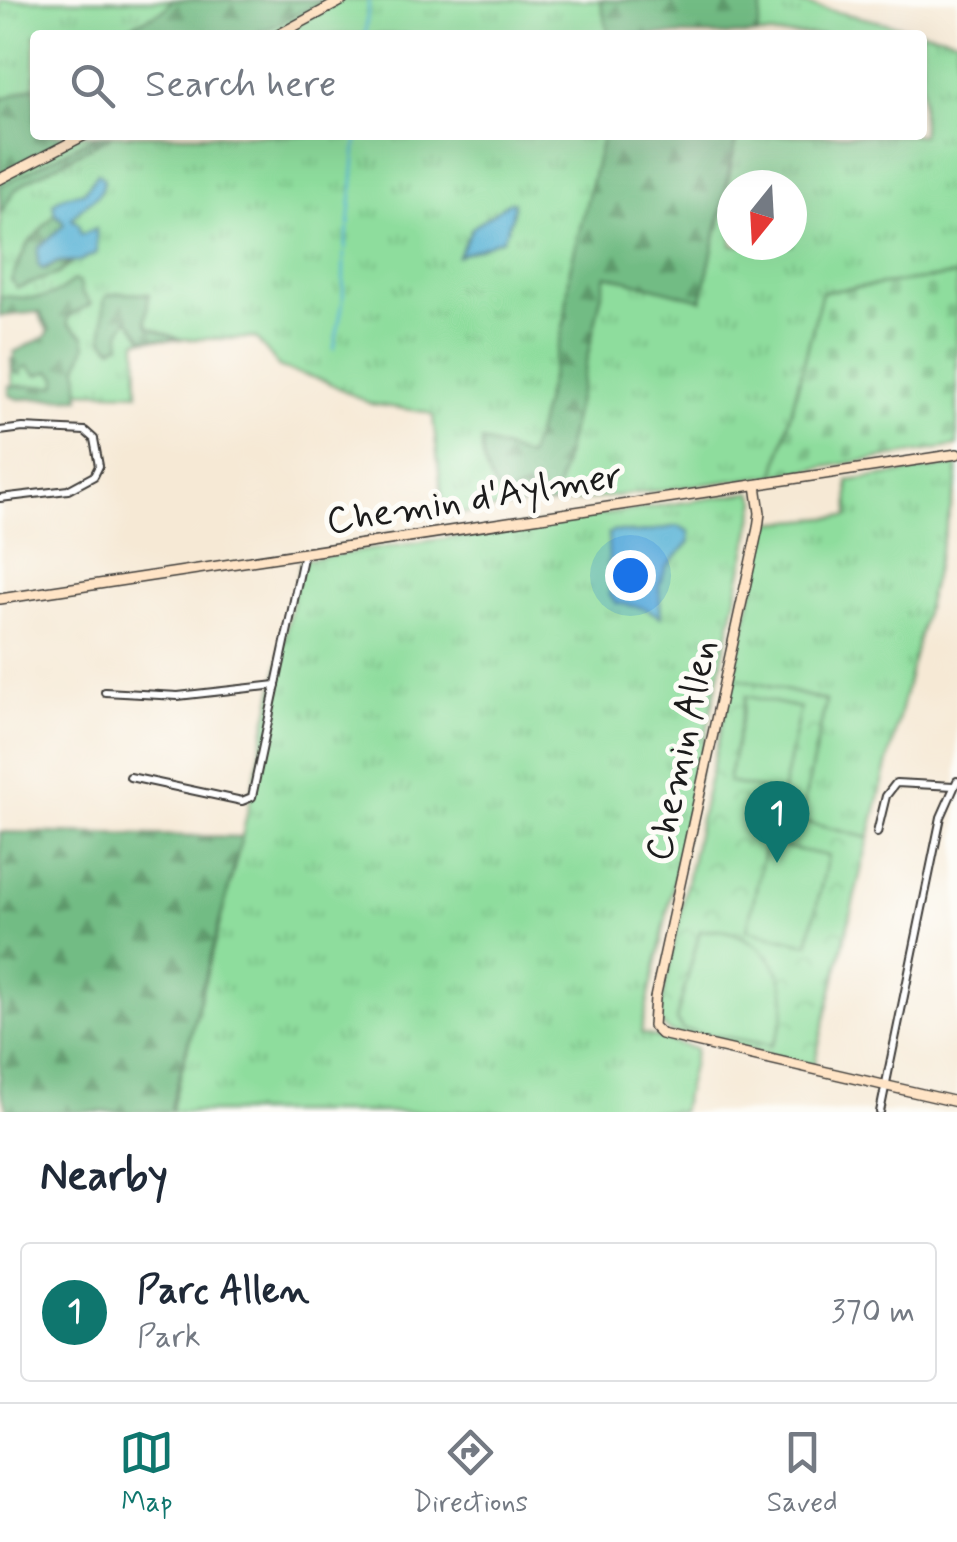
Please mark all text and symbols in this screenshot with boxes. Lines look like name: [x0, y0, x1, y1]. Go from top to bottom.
search box: [30, 30, 927, 140]
icon: search: [65, 58, 120, 113]
text: Search here: [145, 61, 336, 110]
north arrow: [717, 170, 807, 260]
street label: Chemin d'Aylmer: [323, 452, 626, 547]
your location: [605, 550, 656, 601]
street label: Chemin Allen: [635, 635, 730, 866]
pin: 1: [744, 780, 810, 863]
text: Nearby: [40, 1150, 168, 1205]
text: Parc Allen: [137, 1267, 309, 1316]
text: 1: [67, 1291, 82, 1333]
text: 370 m: [831, 1291, 915, 1333]
text: Park: [137, 1316, 201, 1358]
tab: Map: [119, 1425, 174, 1522]
tab: Directions: [413, 1425, 528, 1522]
tab: Saved: [767, 1425, 838, 1522]

